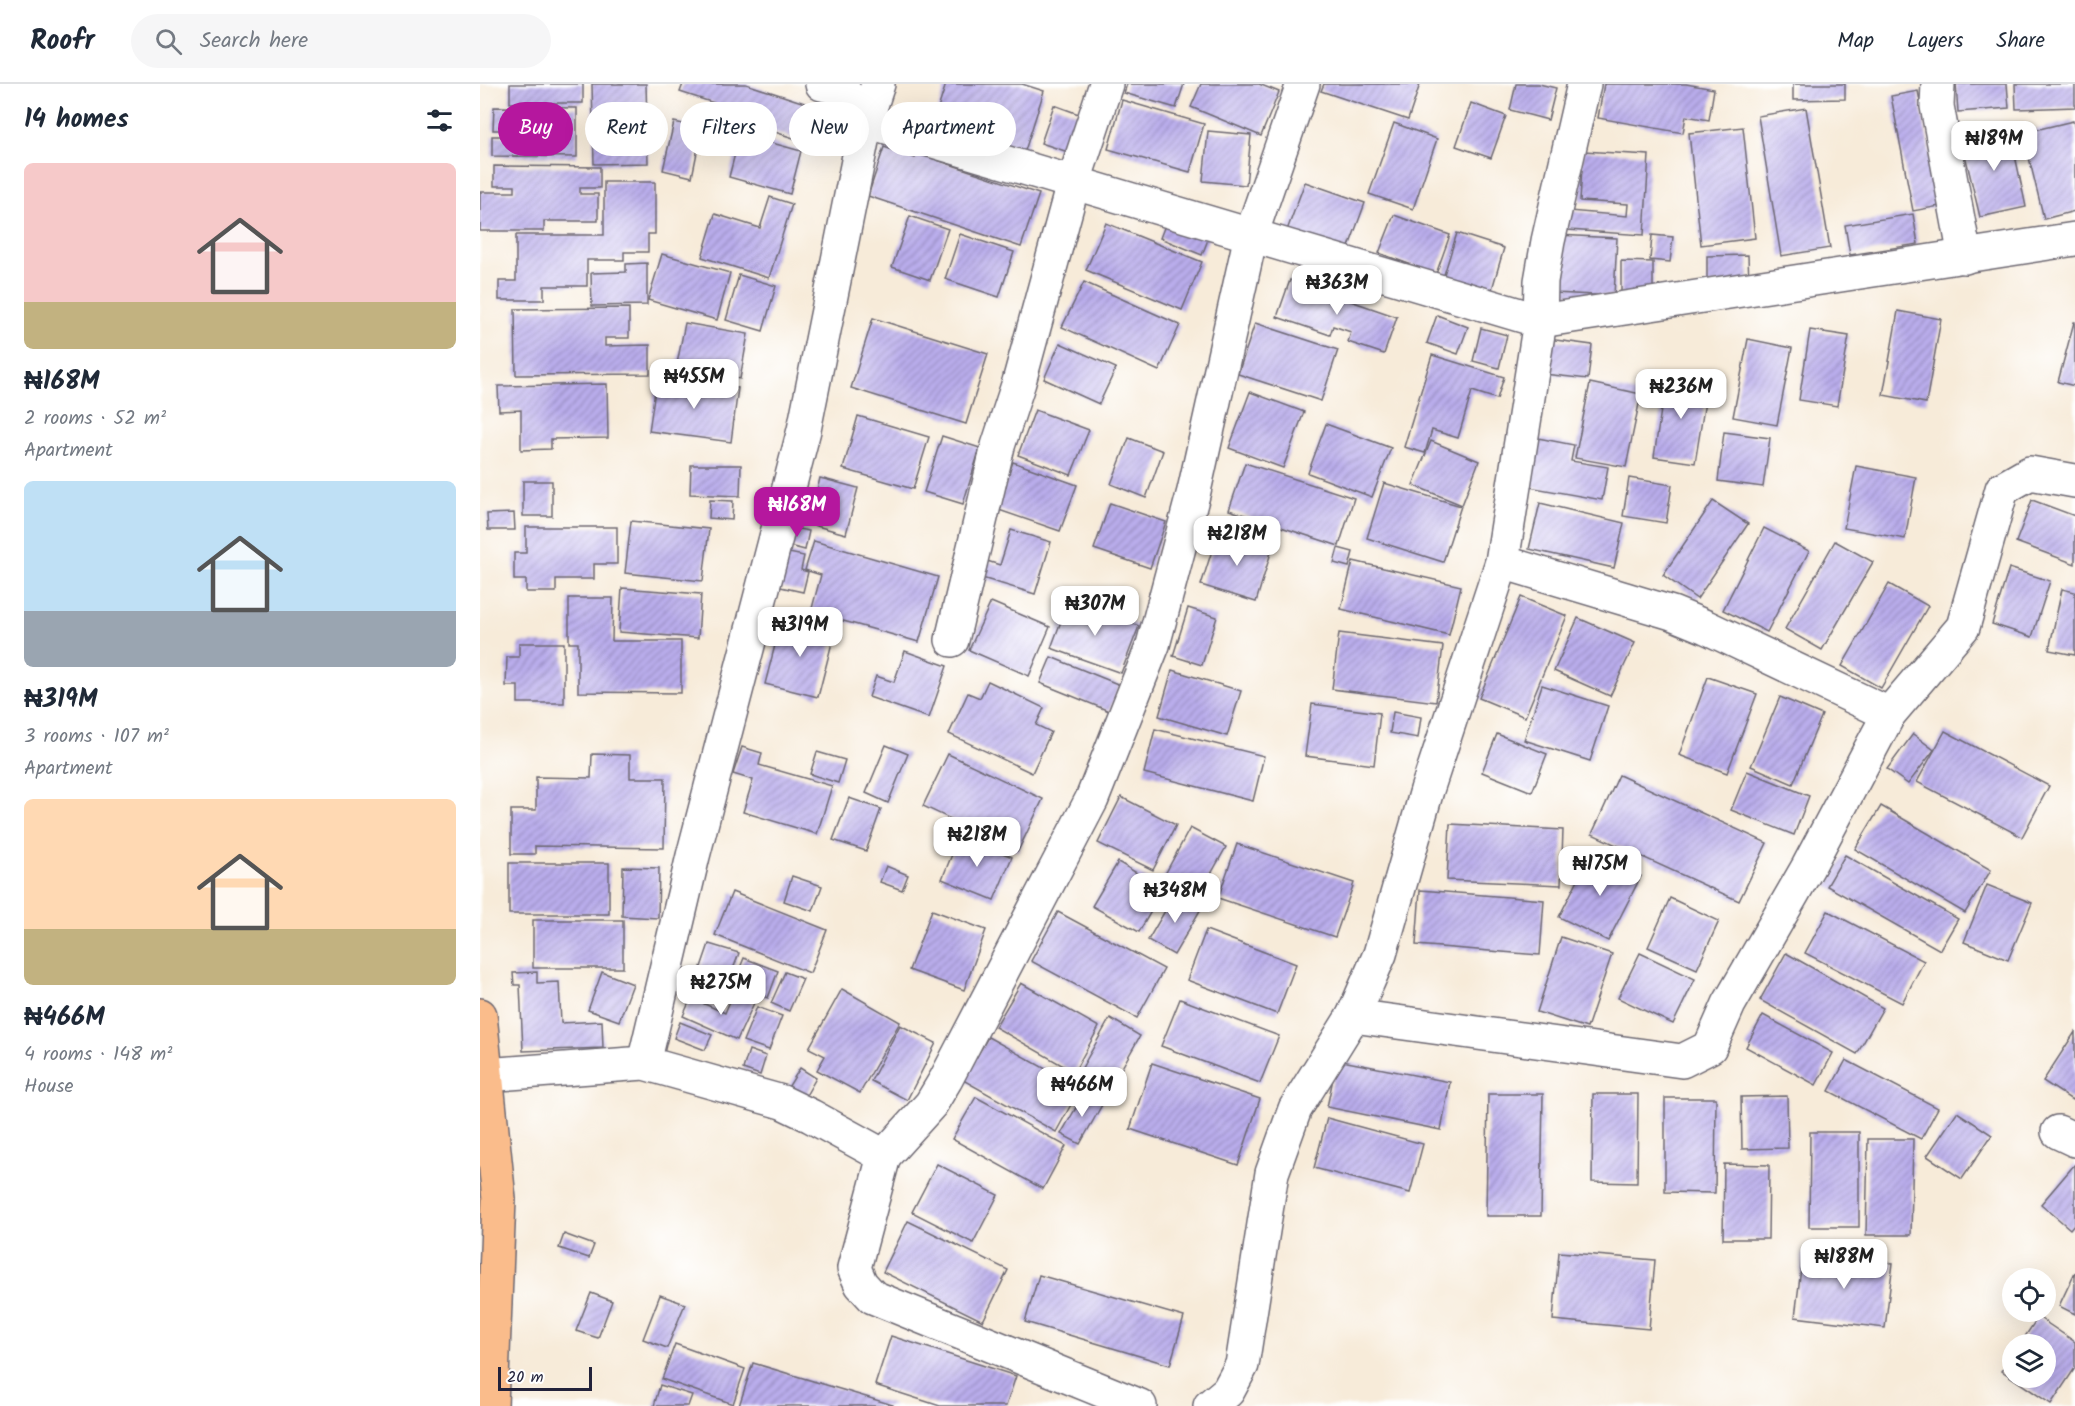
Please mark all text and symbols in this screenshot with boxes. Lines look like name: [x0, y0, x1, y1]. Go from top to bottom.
search box: [131, 14, 551, 68]
text: Roofr: [30, 19, 95, 64]
text: Search here: [200, 24, 308, 59]
icon: search: [152, 25, 185, 58]
text: Map: [1837, 25, 1874, 58]
text: Layers: [1907, 25, 1963, 58]
text: Share: [1996, 25, 2045, 58]
text: 14 homes: [24, 99, 129, 141]
chip: Buy: [498, 102, 573, 156]
chip: Rent: [585, 102, 668, 156]
chip: Filters: [680, 102, 777, 156]
chip: New: [789, 102, 869, 156]
chip: Apartment: [881, 102, 1016, 156]
icon: filters: [423, 104, 456, 137]
pin: ₦189M: [1952, 121, 2036, 172]
text: ₦189M: [1965, 124, 2023, 156]
icon: home: [186, 202, 294, 310]
pin: ₦363M: [1295, 265, 1379, 316]
text: ₦363M: [1306, 268, 1368, 300]
pin: ₦455M: [652, 359, 736, 410]
text: ₦168M: [24, 361, 100, 403]
text: ₦455M: [664, 362, 724, 394]
pin: ₦236M: [1639, 369, 1723, 420]
text: ₦236M: [1649, 372, 1713, 404]
text: 2 rooms · 52 m²: [24, 403, 166, 435]
text: Apartment: [24, 435, 113, 467]
pin: ₦168M: [755, 487, 839, 538]
text: ₦168M: [768, 490, 826, 522]
pin: ₦218M: [1195, 516, 1279, 567]
text: ₦218M: [1207, 519, 1267, 551]
icon: home: [186, 520, 294, 628]
pin: ₦307M: [1053, 586, 1137, 637]
text: ₦307M: [1065, 589, 1125, 621]
pin: ₦319M: [758, 607, 842, 658]
text: ₦319M: [772, 610, 828, 642]
text: ₦319M: [24, 679, 98, 721]
text: 3 rooms · 107 m²: [24, 721, 169, 753]
text: Apartment: [24, 753, 113, 785]
pin: ₦218M: [935, 817, 1019, 868]
text: ₦218M: [947, 820, 1007, 852]
icon: home: [186, 838, 294, 946]
pin: ₦175M: [1558, 846, 1642, 897]
text: ₦175M: [1572, 849, 1628, 881]
pin: ₦348M: [1133, 873, 1217, 924]
text: ₦348M: [1143, 876, 1207, 908]
pin: ₦275M: [679, 965, 763, 1016]
text: ₦275M: [691, 968, 751, 1000]
text: ₦466M: [24, 997, 105, 1039]
text: 4 rooms · 148 m²: [24, 1039, 172, 1071]
pin: ₦466M: [1040, 1067, 1124, 1118]
text: ₦466M: [1051, 1070, 1113, 1102]
text: House: [24, 1071, 74, 1103]
pin: ₦188M: [1802, 1239, 1886, 1290]
text: ₦188M: [1814, 1242, 1874, 1274]
map controls: [2002, 1268, 2056, 1388]
button: locate: [2002, 1268, 2056, 1322]
button: layers: [2002, 1334, 2056, 1388]
scale bar: [498, 1364, 592, 1392]
text: 20 m: [507, 1365, 543, 1390]

